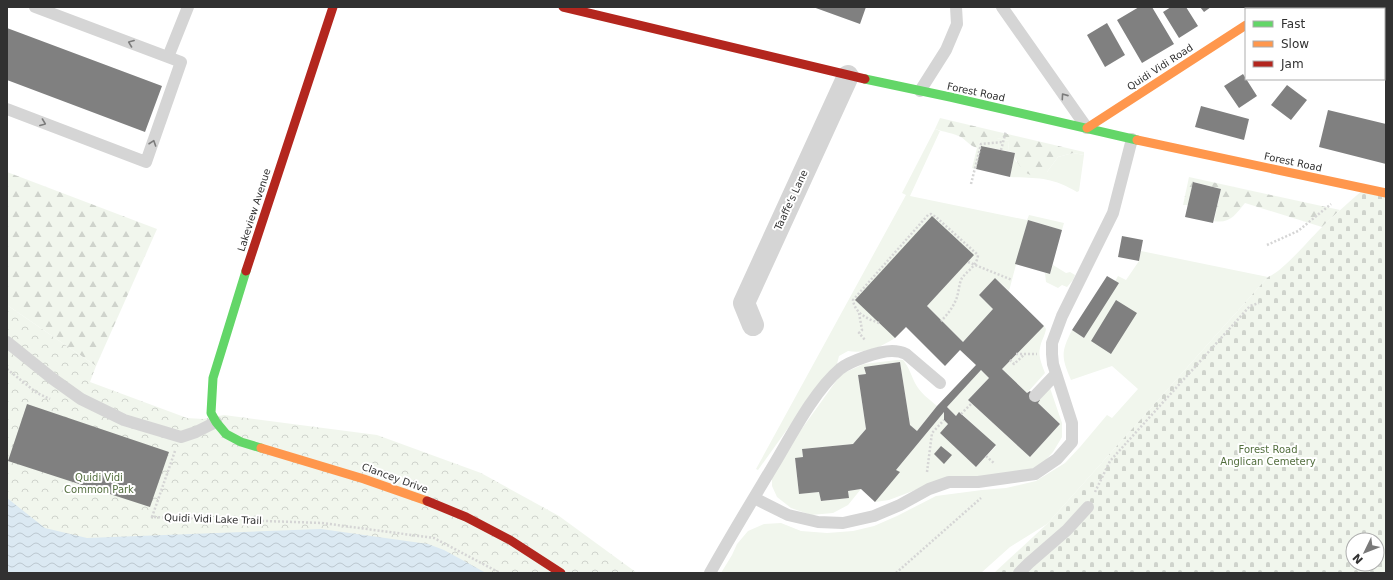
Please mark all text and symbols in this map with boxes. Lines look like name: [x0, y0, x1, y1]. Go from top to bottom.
legend: [1245, 8, 1385, 80]
text: Fast: [1281, 17, 1305, 31]
text: Slow: [1281, 37, 1309, 51]
one-way arrow: [128, 40, 135, 48]
street label: Quidi Vidi Road: [1125, 42, 1195, 92]
text: Jam: [1280, 57, 1304, 71]
street label: Forest Road: [946, 80, 1006, 104]
one-way arrow: [1062, 93, 1069, 100]
one-way arrow: [40, 118, 47, 126]
one-way arrow: [148, 139, 156, 146]
street label: Forest Road: [1263, 150, 1323, 174]
street label: Lakeview Avenue: [235, 167, 273, 253]
street label: Taaffe's Lane: [772, 168, 810, 233]
park label: Forest Road Anglican Cemetery: [1220, 444, 1316, 467]
street label: Clancey Drive: [360, 461, 430, 495]
park label: Quidi Vidi Common Park: [64, 472, 134, 495]
street label: Quidi Vidi Lake Trail: [164, 512, 262, 526]
north arrow: [1345, 532, 1385, 572]
text: N: [1350, 551, 1366, 566]

